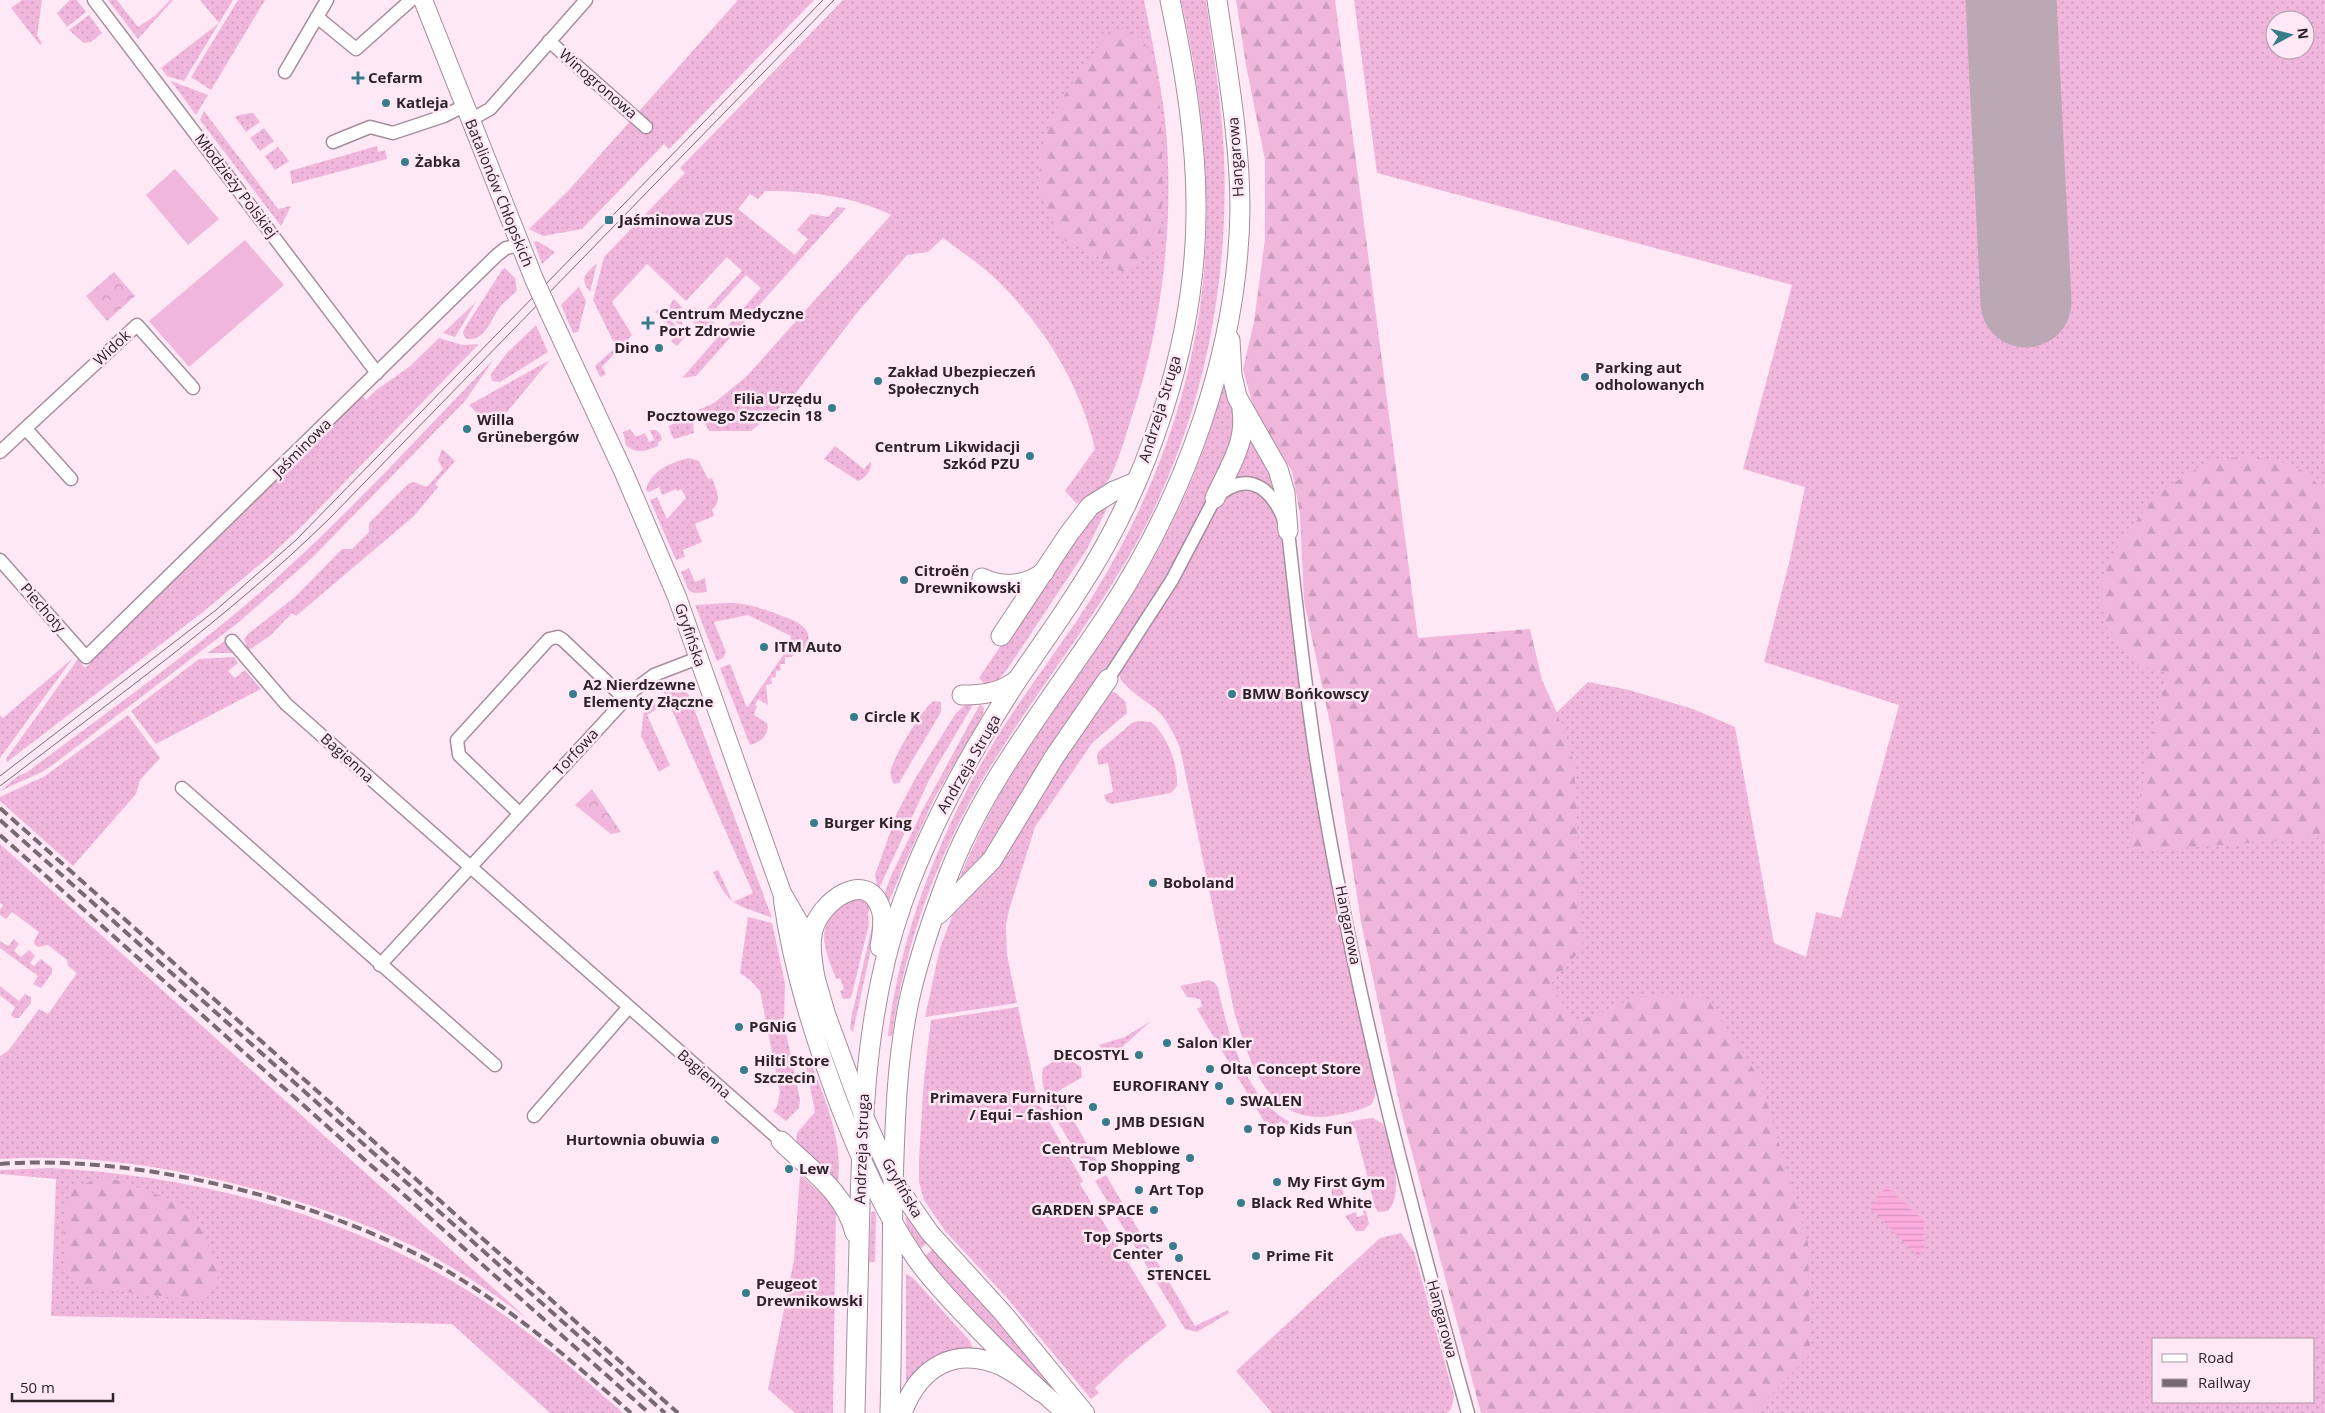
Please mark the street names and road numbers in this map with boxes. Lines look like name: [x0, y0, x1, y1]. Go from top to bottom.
street label: Winogronowa: [555, 44, 642, 123]
street label: Batalionów Chłopskich: [461, 116, 539, 270]
street label: Hangarowa: [1222, 116, 1248, 198]
street label: Młodzieży Polskiej: [191, 129, 283, 242]
street label: Widok: [89, 325, 134, 369]
street label: Andrzeja Struga: [1133, 353, 1185, 465]
street label: Jaśminowa: [266, 414, 335, 482]
street label: Piechoty: [17, 578, 71, 637]
street label: Gryfińska: [671, 600, 711, 669]
street label: Andrzeja Struga: [932, 710, 1005, 817]
street label: Torfowa: [548, 723, 602, 779]
street label: Bagienna: [317, 728, 379, 786]
street label: Hangarowa: [1332, 884, 1366, 966]
street label: Bagienna: [674, 1044, 736, 1102]
street label: Andrzeja Struga: [849, 1093, 873, 1205]
street label: Gryfińska: [878, 1154, 928, 1221]
street label: Hangarowa: [1423, 1277, 1463, 1360]

